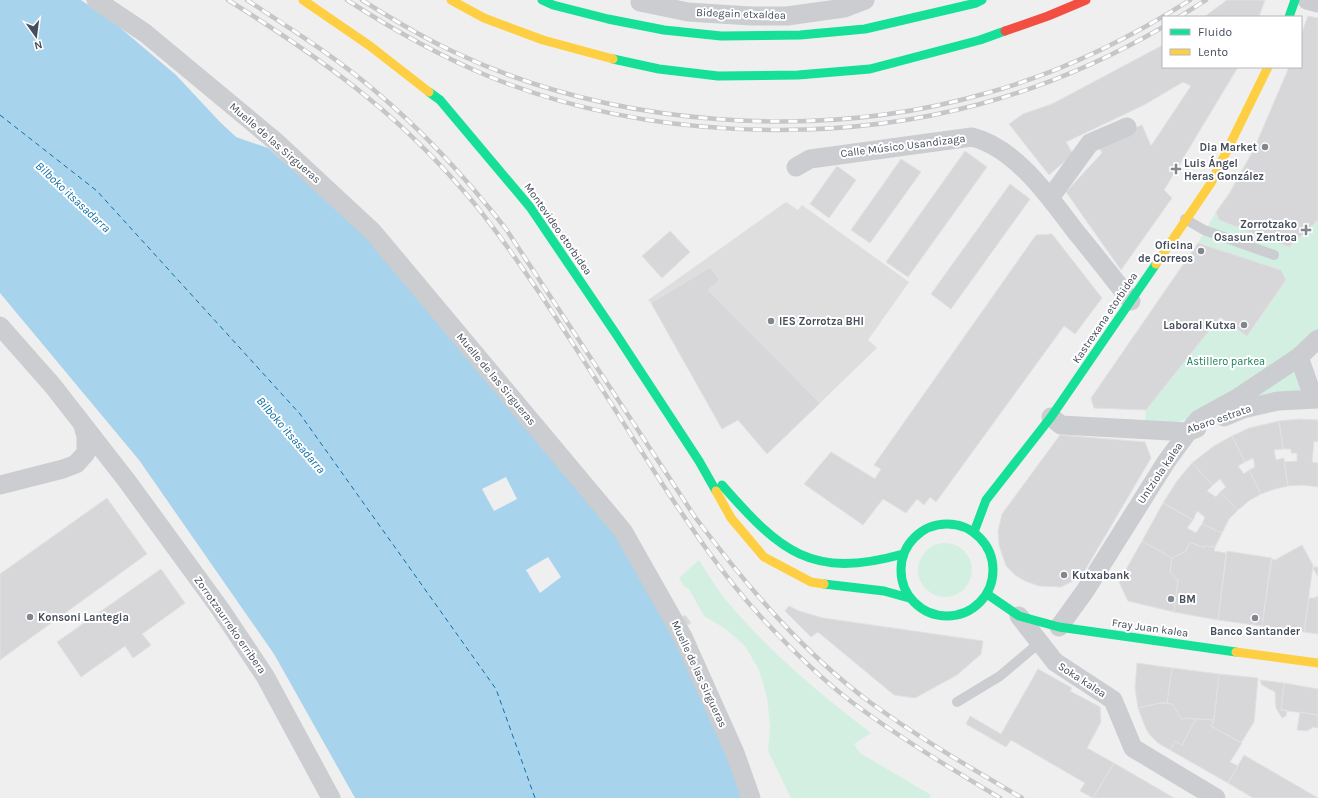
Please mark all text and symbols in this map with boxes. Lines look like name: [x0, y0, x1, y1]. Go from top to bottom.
street label: Bidegain etxaldea: [696, 6, 786, 22]
north arrow: [16, 16, 56, 56]
legend: [1162, 16, 1302, 68]
text: Fluido: [1198, 25, 1232, 39]
text: N: [33, 38, 44, 52]
text: Lento: [1198, 45, 1228, 59]
street label: Muelle de las Sirgueras: [227, 100, 323, 186]
street label: Calle Músico Usandizaga: [840, 132, 966, 160]
place label: Dia Market: [1200, 141, 1258, 154]
marker: Dia Market: [1260, 142, 1270, 152]
place label: Luis Ángel Heras González: [1184, 155, 1264, 183]
water label: Bilboko itsasadarra: [33, 159, 113, 235]
marker: Luis Ángel Heras González: [1171, 164, 1181, 174]
street label: Montevideo etorbidea: [521, 181, 595, 277]
place label: Zorrotzako Osasun Zentroa: [1214, 218, 1297, 244]
marker: Zorrotzako Osasun Zentroa: [1300, 224, 1312, 236]
place label: Oficina de Correos: [1138, 239, 1193, 265]
marker: Oficina de Correos: [1196, 246, 1206, 256]
street label: Kastrexana etorbidea: [1070, 270, 1140, 366]
place label: IES Zorrotza BHI: [779, 315, 864, 328]
marker: IES Zorrotza BHI: [766, 316, 776, 326]
place label: Laboral Kutxa: [1163, 319, 1236, 332]
marker: Laboral Kutxa: [1239, 320, 1249, 330]
street label: Muelle de las Sirgueras: [454, 330, 539, 428]
park label: Astillero parkea: [1187, 355, 1265, 368]
water label: Bilboko itsasadarra: [254, 394, 328, 476]
street label: Abaro estrata: [1185, 402, 1253, 436]
street label: Untziola kalea: [1135, 440, 1185, 506]
place label: Kutxabank: [1072, 569, 1130, 582]
marker: Kutxabank: [1059, 570, 1069, 580]
street label: Zorrotzaurreko erribera: [191, 574, 269, 676]
place label: BM: [1179, 593, 1196, 606]
marker: BM: [1166, 594, 1176, 604]
place label: Konsoni Lantegia: [38, 611, 129, 624]
marker: Konsoni Lantegia: [25, 612, 35, 622]
marker: Banco Santander: [1250, 613, 1260, 623]
street label: Fray Juan kalea: [1111, 616, 1189, 640]
street label: Muelle de las Sirgueras: [669, 618, 730, 730]
place label: Banco Santander: [1210, 625, 1301, 638]
street label: Soka kalea: [1056, 660, 1108, 700]

